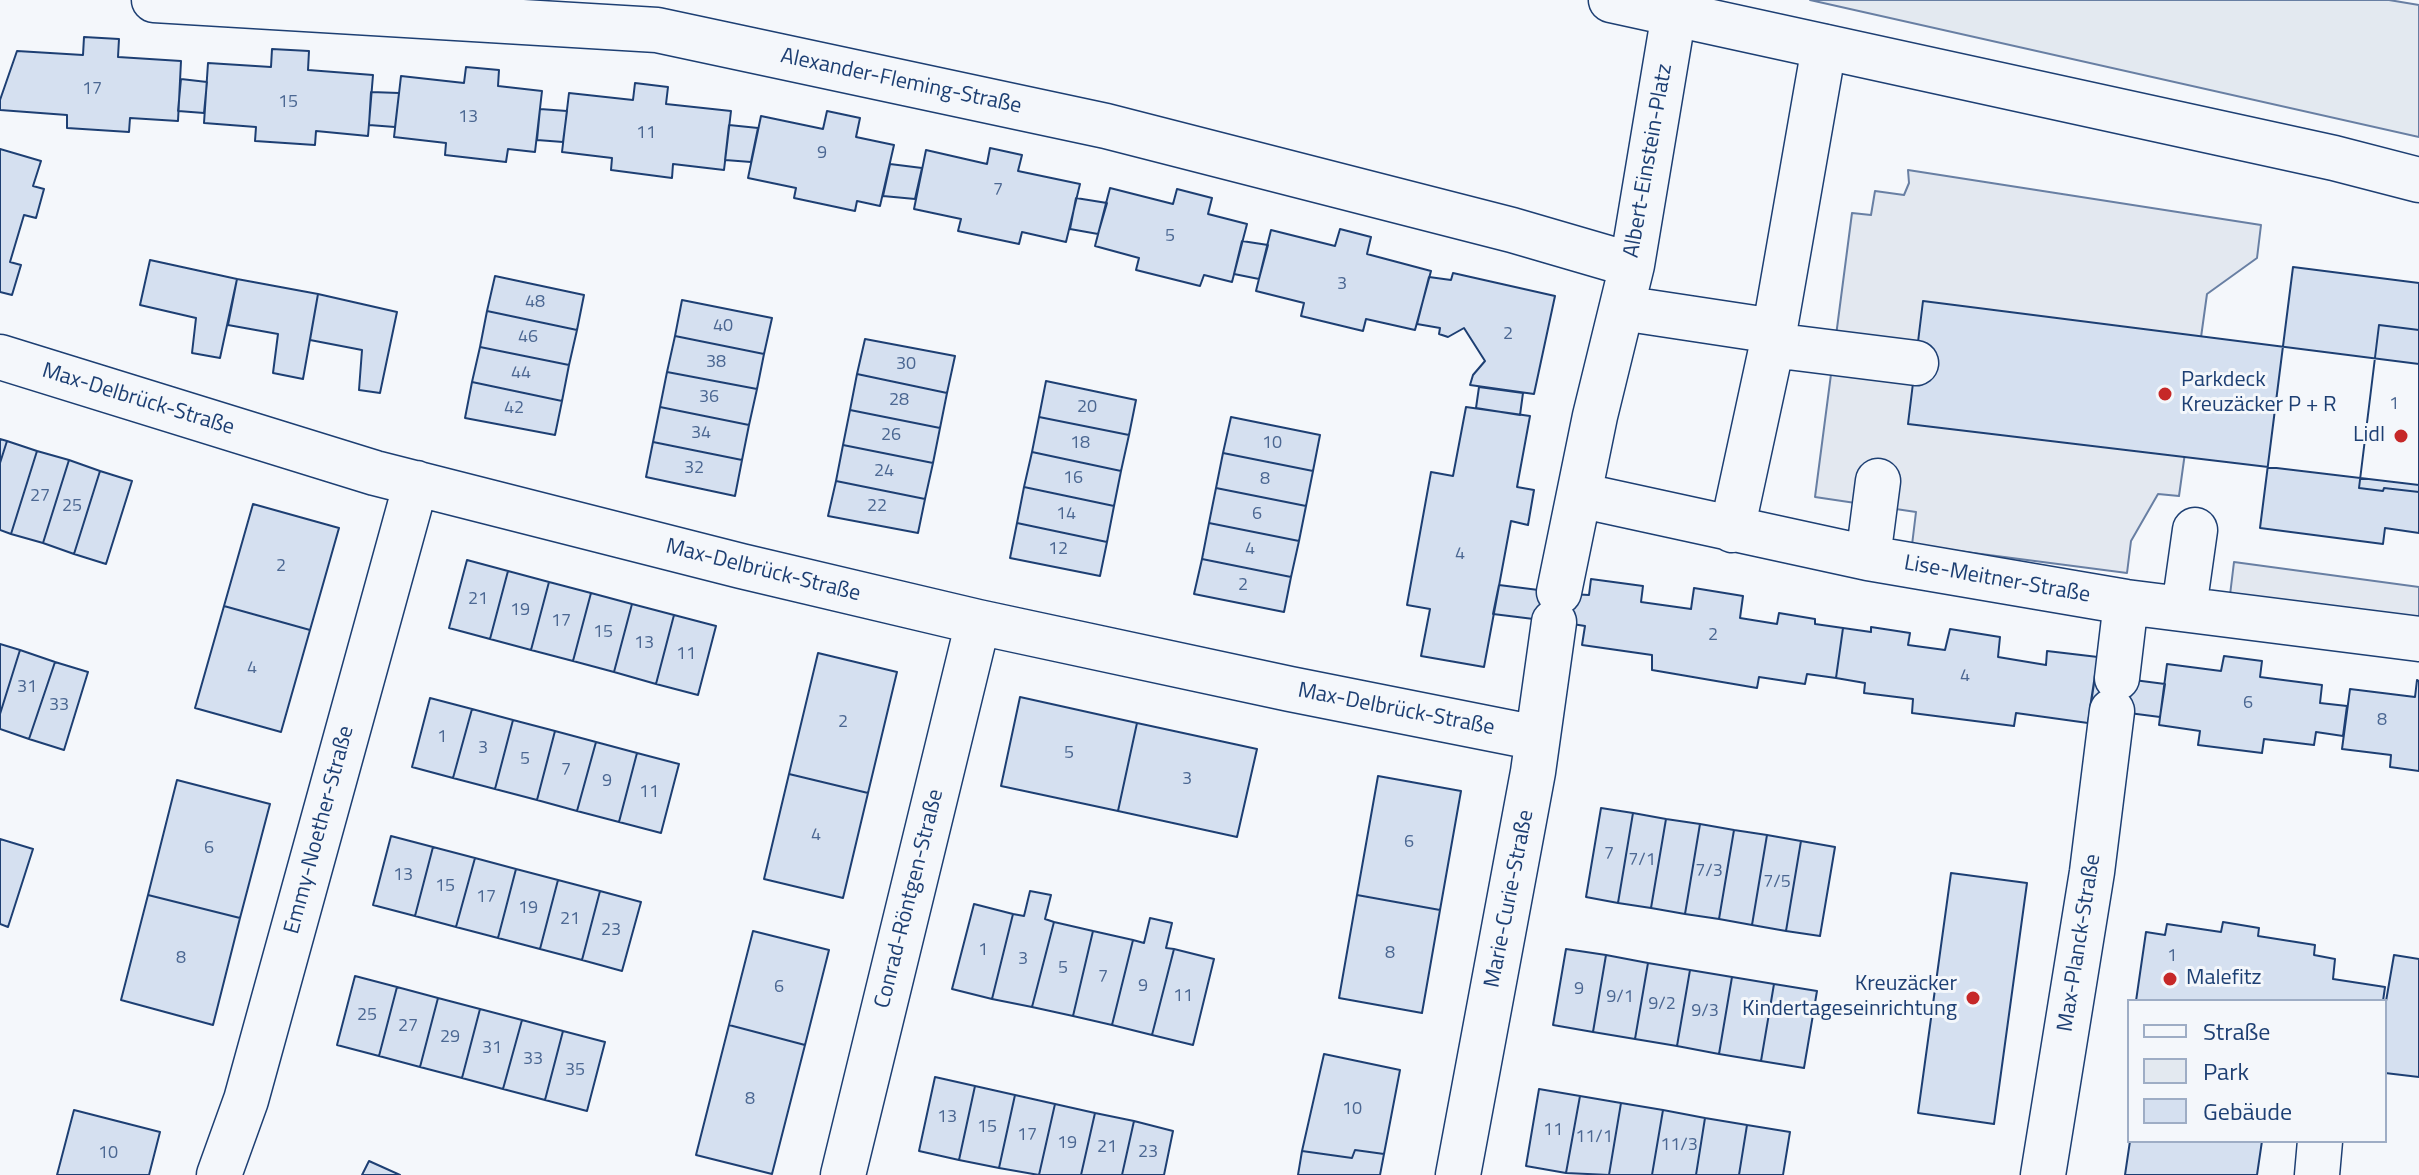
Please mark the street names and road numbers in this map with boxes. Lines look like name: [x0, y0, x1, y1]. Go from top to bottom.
street label: Alexander-Fleming-Straße: [778, 44, 1024, 120]
street label: Albert-Einstein-Platz: [1619, 62, 1679, 260]
street label: Max-Delbrück-Straße: [39, 358, 237, 442]
street label: Max-Delbrück-Straße: [663, 534, 863, 608]
street label: Lise-Meitner-Straße: [1902, 551, 2092, 609]
street label: Max-Delbrück-Straße: [1295, 678, 1497, 742]
street label: Emmy-Noether-Straße: [280, 723, 360, 937]
street label: Conrad-Röntgen-Straße: [870, 787, 950, 1011]
street label: Marie-Curie-Straße: [1480, 808, 1540, 990]
street label: Max-Planck-Straße: [2053, 852, 2107, 1034]

